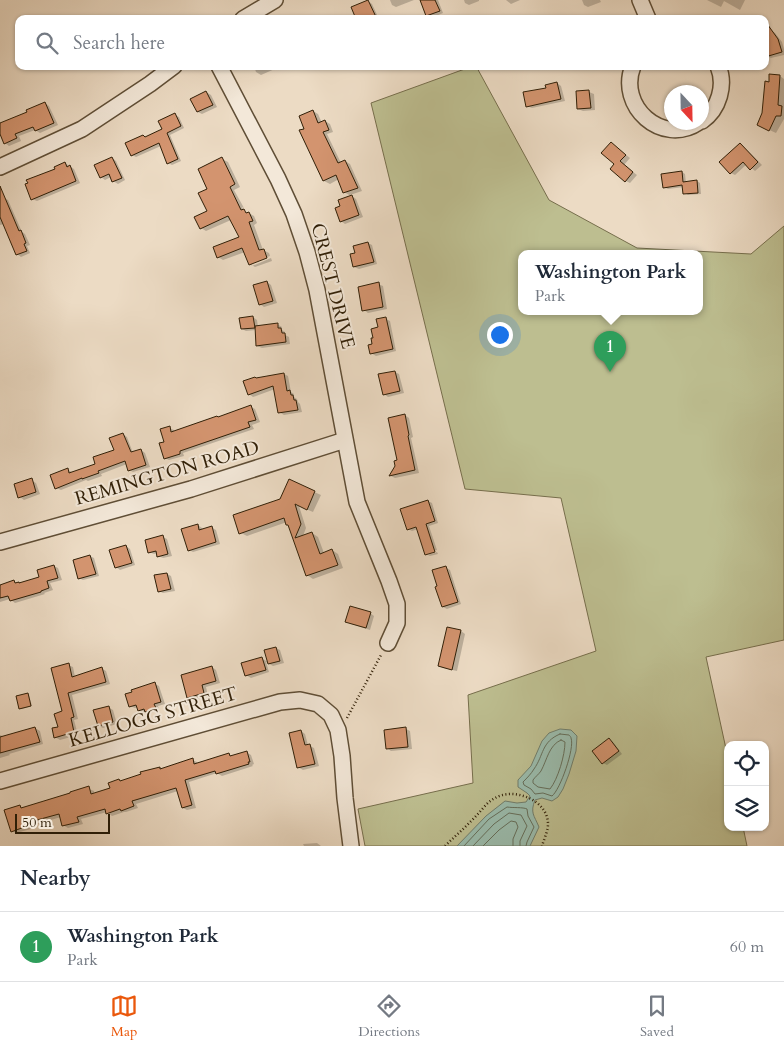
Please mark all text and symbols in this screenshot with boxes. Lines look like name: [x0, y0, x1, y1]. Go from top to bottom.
search box: [15, 15, 769, 70]
icon: search: [33, 29, 61, 57]
text: Search here: [73, 30, 165, 56]
north arrow: [664, 85, 709, 130]
street label: CREST DRIVE: [305, 220, 361, 352]
popup: [518, 250, 703, 315]
text: Washington Park: [535, 259, 686, 285]
text: Park: [535, 285, 565, 307]
your location: [487, 322, 513, 348]
pin: 1: [594, 331, 626, 372]
street label: REMINGTON ROAD: [72, 434, 262, 512]
street label: KELLOGG STREET: [66, 680, 240, 754]
map controls: [724, 741, 769, 831]
button: locate: [724, 741, 769, 786]
button: layers: [724, 786, 769, 831]
scale bar: [15, 811, 110, 834]
text: 50 m: [22, 813, 52, 832]
text: Nearby: [20, 864, 91, 893]
text: Washington Park: [67, 923, 219, 949]
text: 1: [32, 936, 40, 958]
text: 60 m: [730, 936, 764, 958]
text: Park: [67, 949, 98, 971]
tab: Map: [110, 992, 138, 1041]
tab: Directions: [358, 992, 420, 1041]
tab: Saved: [640, 992, 674, 1041]

